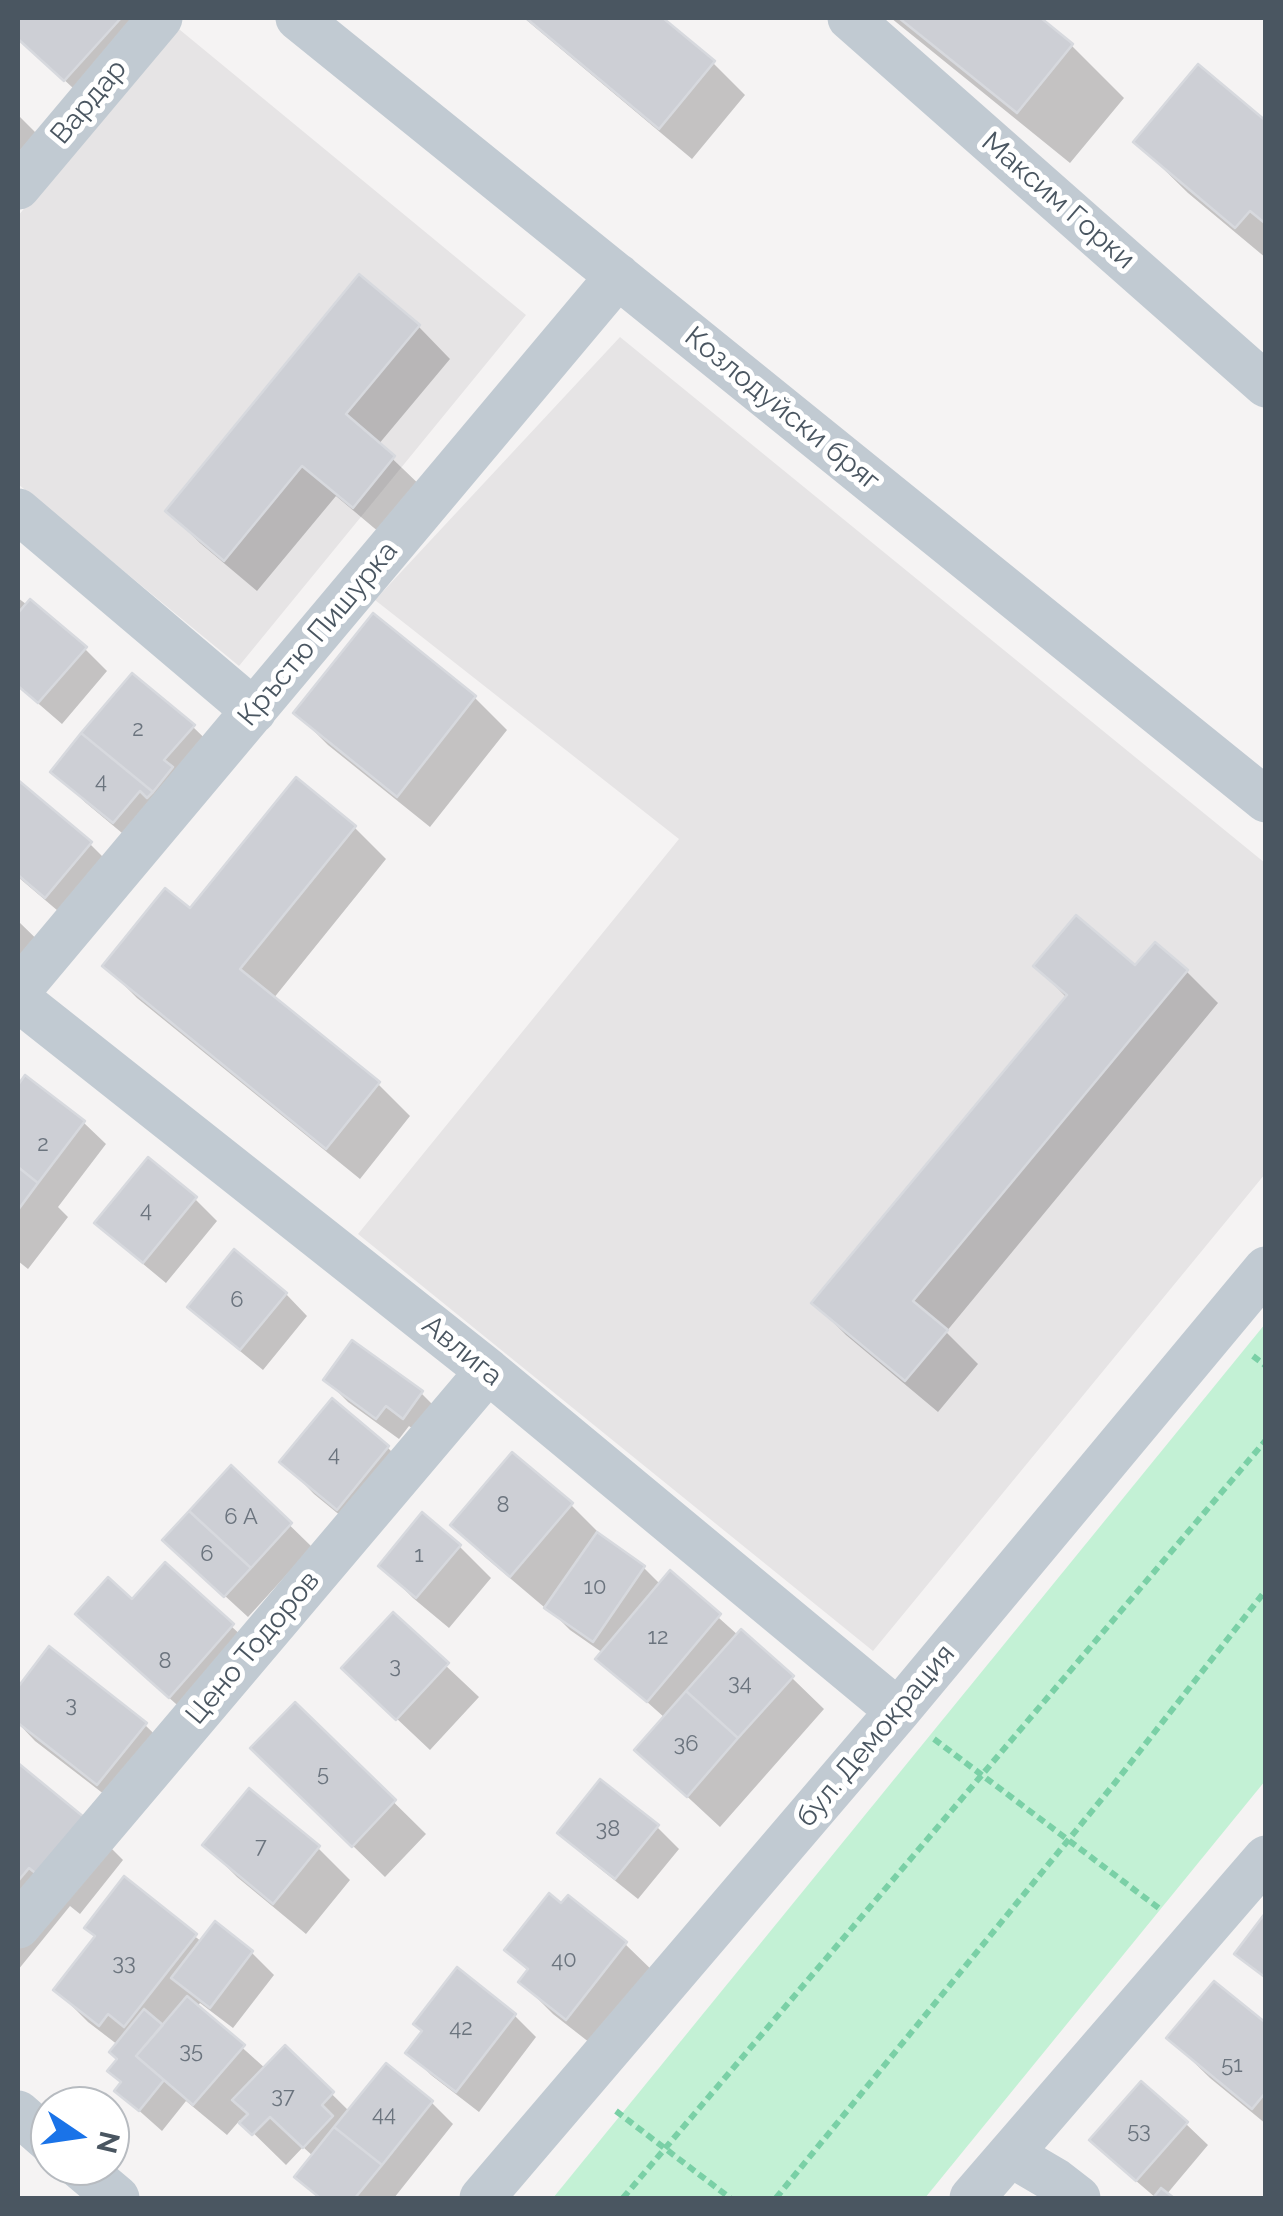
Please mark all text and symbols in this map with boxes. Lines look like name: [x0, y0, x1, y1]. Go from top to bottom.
street label: Вардар: [44, 53, 134, 151]
street label: Максим Горки: [975, 125, 1141, 277]
street label: Козлодуйски бряг: [678, 320, 886, 498]
street label: Кръстю Пишурка: [231, 535, 405, 733]
house number: 2: [132, 716, 144, 742]
house number: 4: [95, 768, 107, 794]
house number: 2: [37, 1131, 49, 1157]
house number: 4: [140, 1197, 152, 1223]
house number: 6: [230, 1287, 244, 1313]
street label: Авлига: [415, 1309, 509, 1393]
house number: 4: [328, 1441, 340, 1467]
house number: 8: [496, 1492, 510, 1518]
house number: 6 A: [224, 1504, 258, 1530]
house number: 6: [200, 1541, 214, 1567]
house number: 1: [414, 1542, 424, 1568]
street label: Цено Тодоров: [179, 1565, 327, 1731]
house number: 10: [584, 1574, 606, 1600]
house number: 12: [648, 1624, 668, 1650]
street label: бул. Демокрация: [790, 1638, 962, 1834]
house number: 8: [158, 1648, 172, 1674]
house number: 3: [389, 1653, 401, 1679]
house number: 34: [728, 1670, 752, 1696]
house number: 3: [65, 1692, 77, 1718]
house number: 36: [673, 1731, 699, 1757]
house number: 5: [317, 1761, 329, 1787]
house number: 38: [596, 1816, 620, 1842]
house number: 7: [255, 1833, 267, 1859]
house number: 40: [551, 1947, 577, 1973]
house number: 33: [112, 1950, 136, 1976]
house number: 42: [449, 2015, 473, 2041]
house number: 35: [179, 2038, 203, 2064]
house number: 51: [1221, 2052, 1243, 2078]
house number: 37: [271, 2083, 295, 2109]
north arrow: [30, 2086, 130, 2186]
house number: 44: [372, 2101, 396, 2127]
house number: 53: [1127, 2118, 1151, 2144]
text: N: [89, 2128, 126, 2157]

